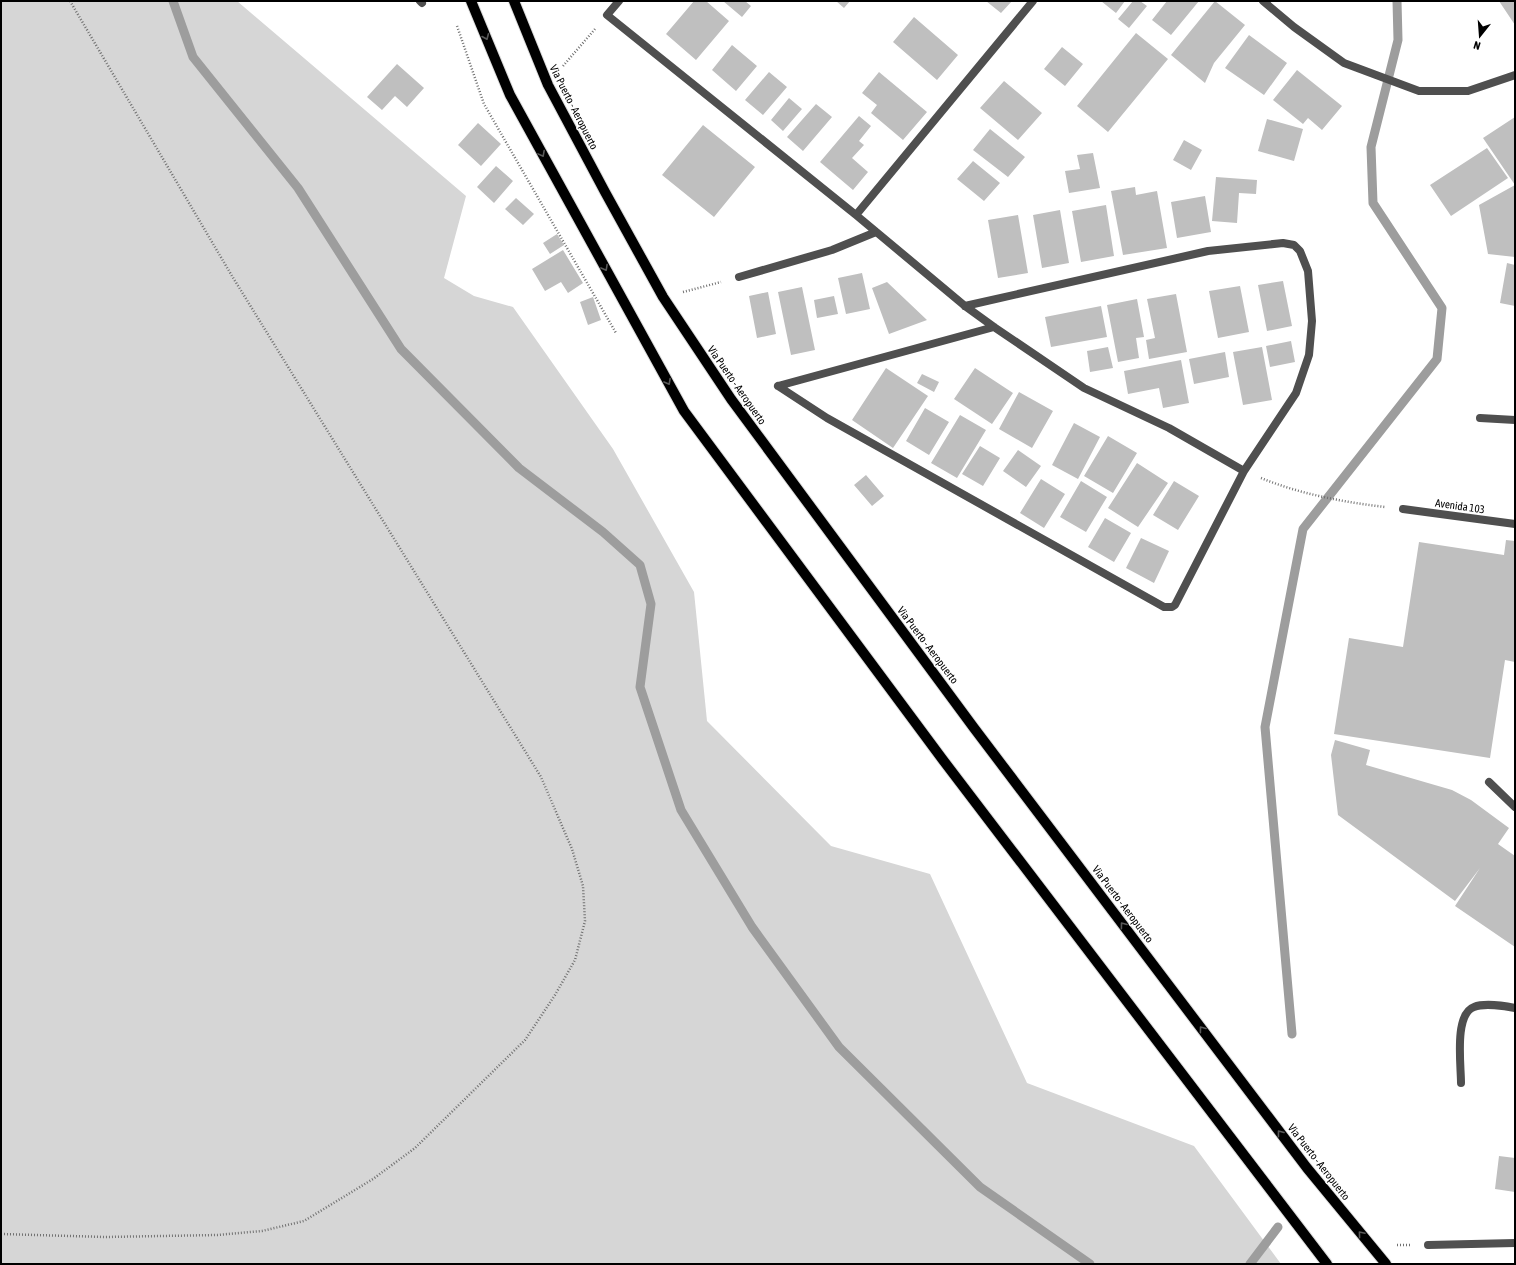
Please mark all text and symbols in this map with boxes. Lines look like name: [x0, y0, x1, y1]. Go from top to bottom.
north arrow: [1460, 16, 1500, 56]
one-way arrow: [481, 34, 489, 41]
text: N: [1472, 39, 1482, 52]
street label: Via Puerto - Aeropuerto: [548, 63, 600, 151]
one-way arrow: [538, 150, 545, 157]
one-way arrow: [600, 264, 607, 271]
street label: Via Puerto - Aeropuerto: [705, 343, 769, 427]
one-way arrow: [664, 378, 671, 385]
street label: Avenida 103: [1434, 497, 1486, 515]
street label: Via Puerto - Aeropuerto: [895, 604, 961, 686]
street label: Via Puerto - Aeropuerto: [1090, 863, 1156, 945]
one-way arrow: [1120, 922, 1128, 929]
one-way arrow: [1199, 1026, 1206, 1033]
street label: Via Puerto - Aeropuerto: [1286, 1122, 1352, 1202]
one-way arrow: [1278, 1130, 1285, 1137]
one-way arrow: [1359, 1231, 1366, 1238]

